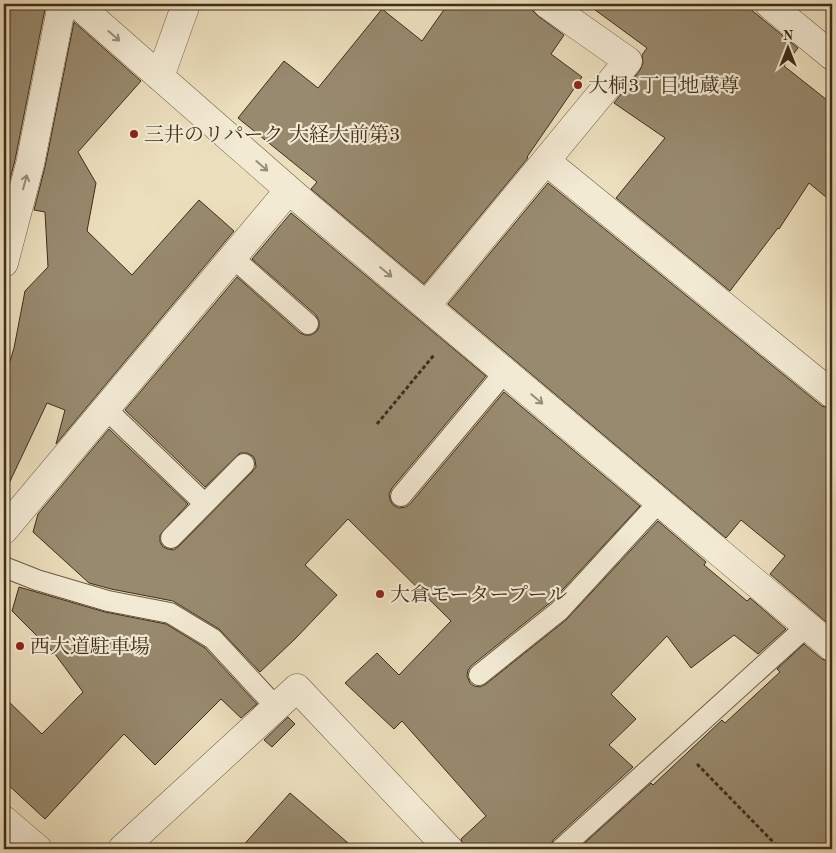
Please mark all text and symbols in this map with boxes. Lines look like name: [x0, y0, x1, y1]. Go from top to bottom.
north arrow: [764, 22, 814, 72]
text: N: [783, 29, 794, 43]
one-way arrow: [107, 30, 120, 42]
place label: 大桐3丁目地蔵尊: [588, 75, 740, 97]
marker: 大桐3丁目地蔵尊: [572, 79, 584, 91]
place label: 三井のリパーク 大経大前第3: [144, 124, 401, 146]
marker: 三井のリパーク 大経大前第3: [128, 128, 140, 140]
one-way arrow: [255, 160, 268, 171]
one-way arrow: [21, 175, 30, 191]
one-way arrow: [379, 266, 392, 277]
one-way arrow: [530, 393, 543, 404]
place label: 大倉モータープール: [390, 584, 567, 606]
marker: 大倉モータープール: [374, 588, 386, 600]
place label: 西大道駐車場: [30, 636, 150, 658]
marker: 西大道駐車場: [14, 640, 26, 652]

